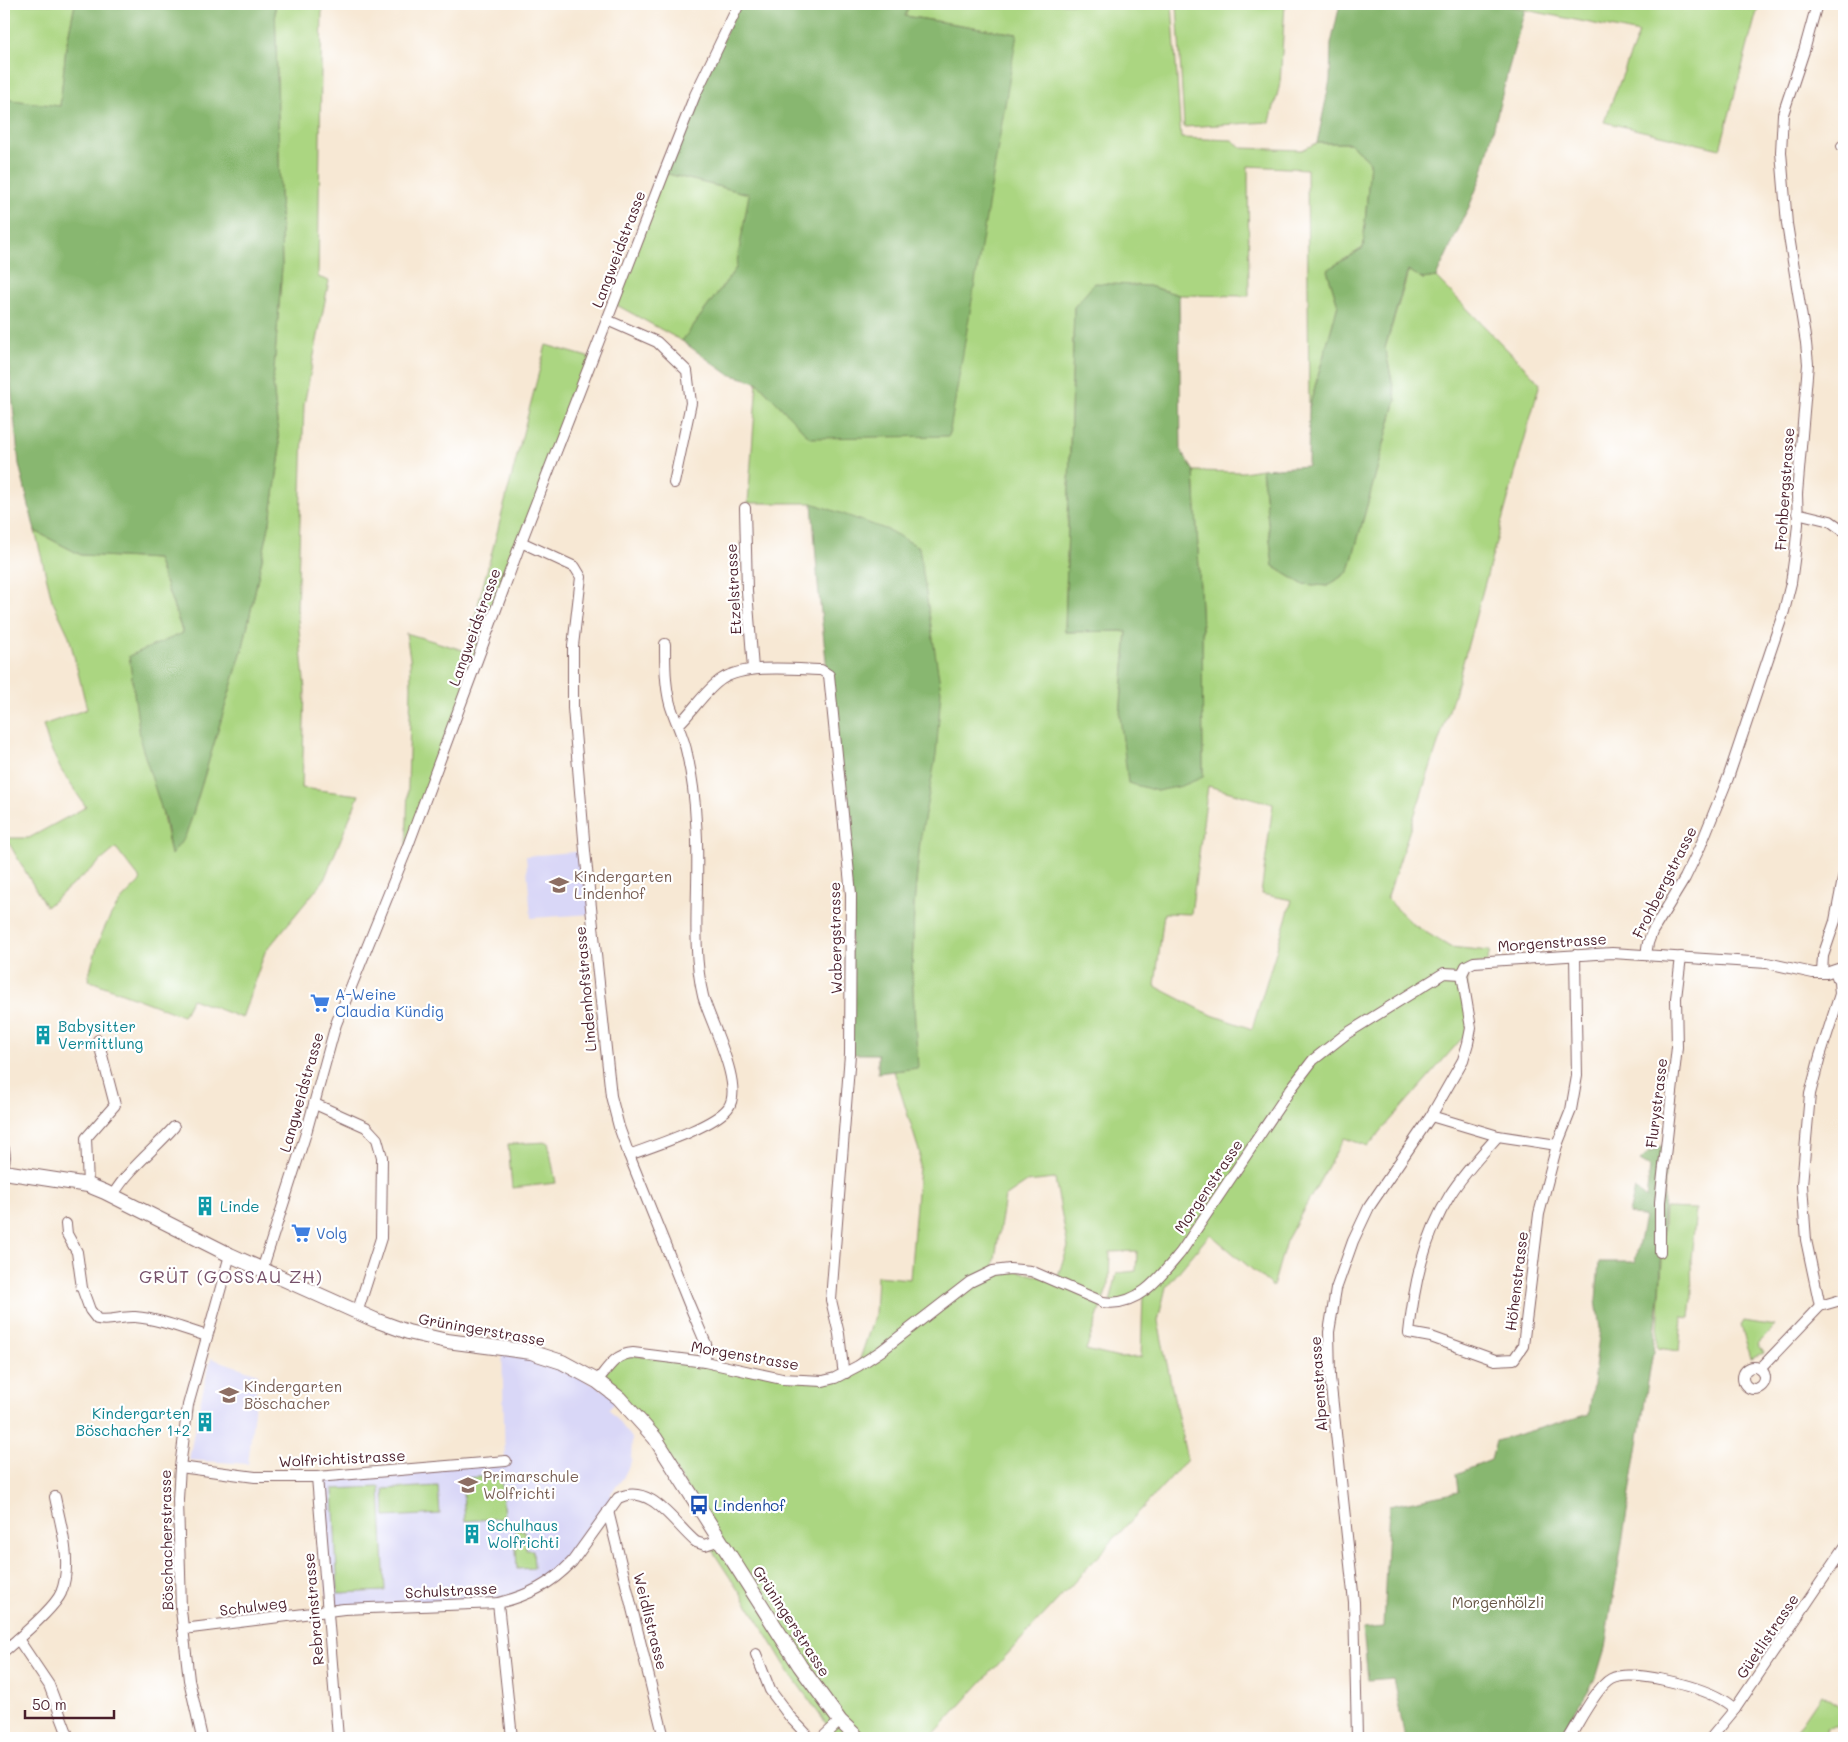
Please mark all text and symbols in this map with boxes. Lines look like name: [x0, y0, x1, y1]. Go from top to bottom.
street label: Langweidstrasse: [586, 188, 650, 310]
street label: Frohbergstrasse: [1770, 427, 1798, 551]
street label: Etzelstrasse: [721, 543, 745, 635]
street label: Langweidstrasse: [443, 565, 505, 689]
street label: Frohbergstrasse: [1627, 823, 1701, 941]
place label: Kindergarten Lindenhof: [574, 866, 672, 903]
school or university icon: Kindergarten Lindenhof: [548, 874, 570, 896]
street label: Wabergstrasse: [824, 882, 846, 994]
street label: Lindenhofstrasse: [570, 926, 600, 1052]
street label: Morgenstrasse: [1497, 928, 1607, 956]
place label: A-Weine Claudia Kündig: [335, 984, 444, 1021]
supermarket icon: A-Weine Claudia Kündig: [309, 992, 331, 1014]
place label: Babysitter Vermittlung: [58, 1016, 143, 1053]
building icon: Babysitter Vermittlung: [32, 1024, 54, 1046]
street label: Langweidstrasse: [274, 1030, 328, 1154]
street label: Flurystrasse: [1641, 1057, 1671, 1149]
street label: Morgenstrasse: [1169, 1135, 1247, 1237]
building icon: Linde: [194, 1195, 216, 1217]
place label: Linde: [220, 1196, 260, 1216]
supermarket icon: Volg: [290, 1222, 312, 1244]
place label: Volg: [316, 1223, 347, 1243]
street label: Höhenstrasse: [1500, 1230, 1532, 1332]
district label: GRÜT (GOSSAU ZH): [139, 1264, 323, 1288]
street label: Grüningerstrasse: [417, 1308, 547, 1350]
street label: Morgenstrasse: [689, 1336, 801, 1374]
street label: Alpenstrasse: [1305, 1336, 1331, 1432]
place label: Kindergarten Böschacher: [244, 1376, 342, 1413]
school or university icon: Kindergarten Böschacher: [218, 1384, 240, 1406]
place label: Kindergarten Böschacher 1+2: [76, 1403, 190, 1440]
building icon: Kindergarten Böschacher 1+2: [194, 1411, 216, 1433]
street label: Wolfrichtistrasse: [278, 1445, 406, 1471]
place label: Primarschule Wolfrichti: [483, 1466, 579, 1503]
street label: Böschacherstrasse: [155, 1469, 177, 1611]
school or university icon: Primarschule Wolfrichti: [457, 1474, 479, 1496]
bus stop icon: Lindenhof: [688, 1494, 710, 1516]
place label: Lindenhof: [714, 1495, 786, 1515]
place label: Schulhaus Wolfrichti: [487, 1515, 559, 1552]
building icon: Schulhaus Wolfrichti: [461, 1523, 483, 1545]
street label: Rebrainstrasse: [298, 1552, 328, 1666]
street label: Grüningerstrasse: [749, 1562, 835, 1680]
street label: Weidlistrasse: [629, 1570, 673, 1672]
street label: Schulstrasse: [404, 1578, 498, 1602]
street label: Güetlistrasse: [1731, 1590, 1803, 1682]
street label: Schulweg: [218, 1592, 288, 1620]
park label: Morgenhölzli: [1452, 1592, 1544, 1612]
scale bar: [25, 1687, 114, 1719]
text: 50 m: [32, 1694, 67, 1714]

